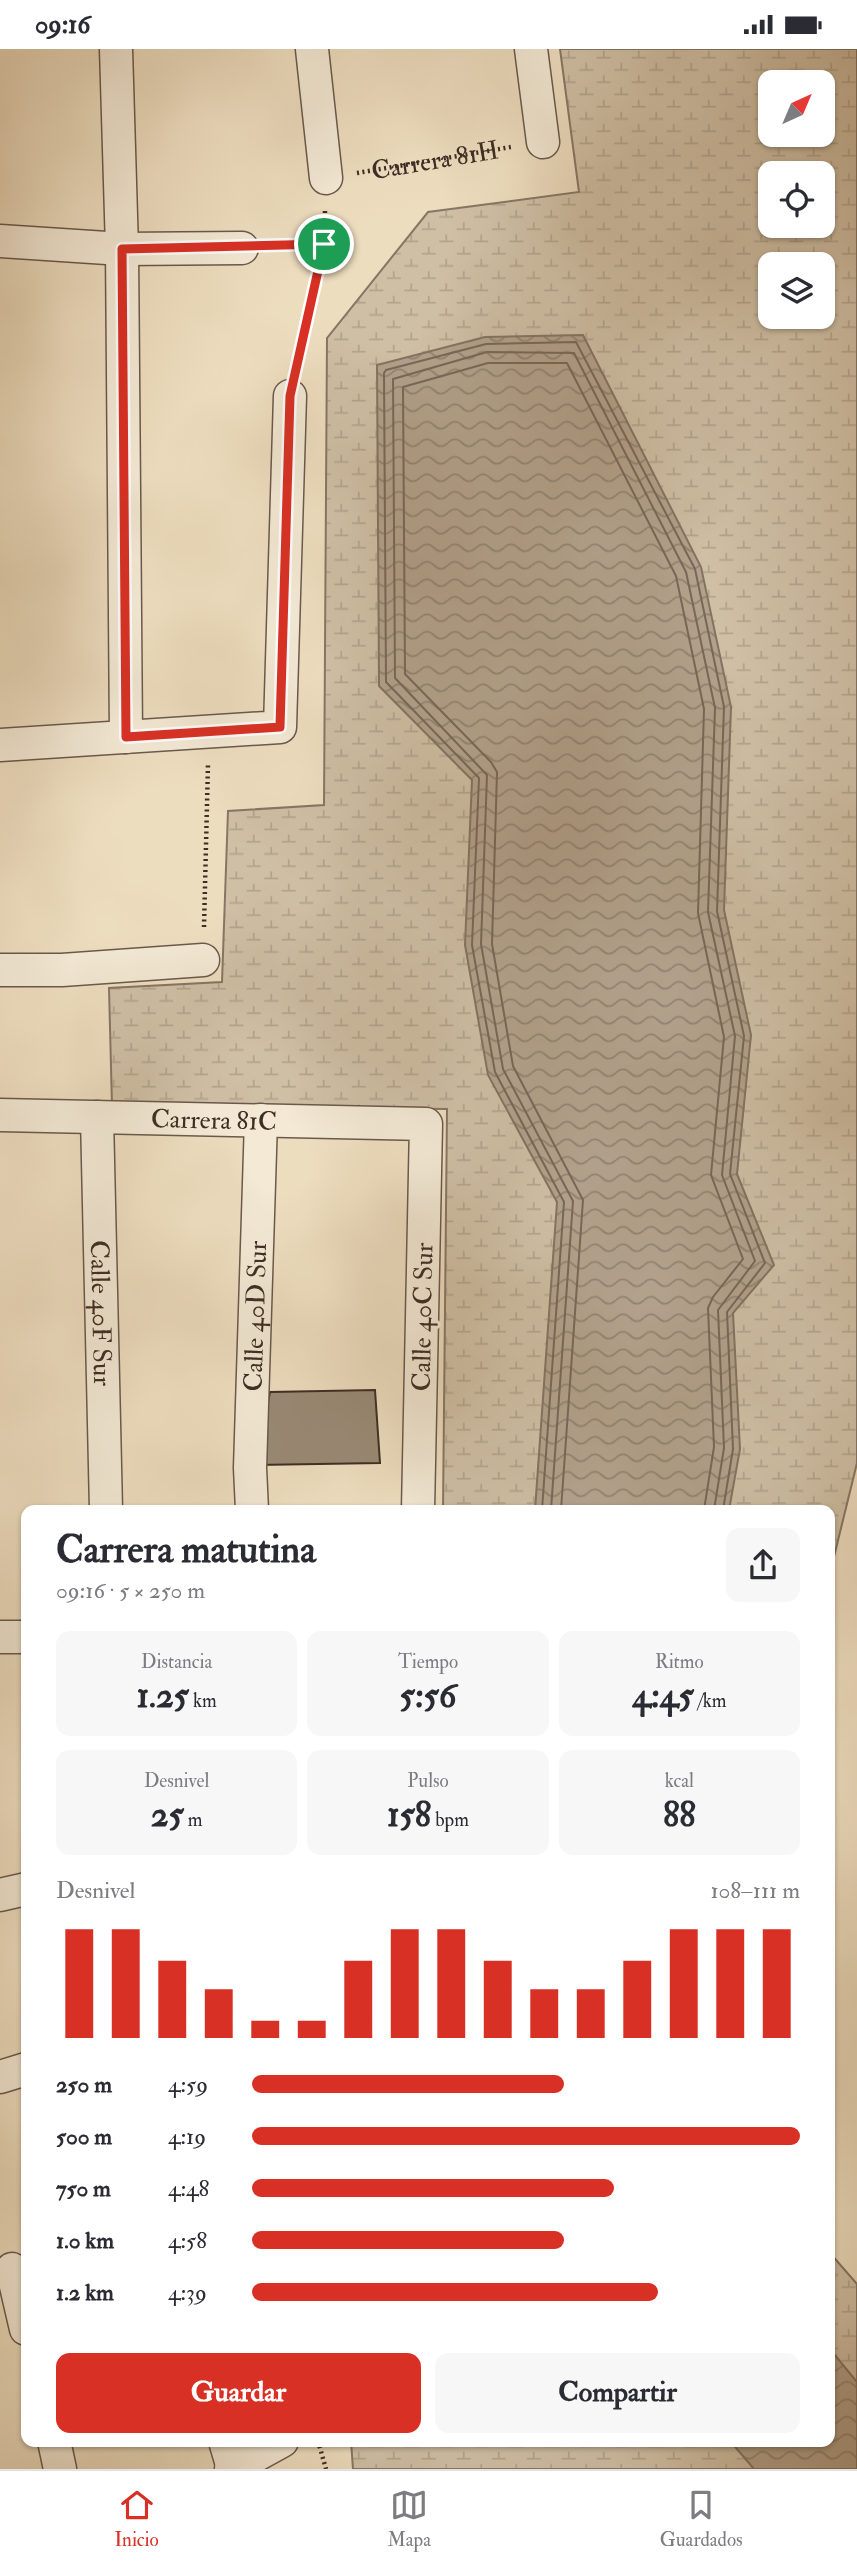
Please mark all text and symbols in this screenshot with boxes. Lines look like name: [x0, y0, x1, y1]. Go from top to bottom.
text: 09:16: [35, 9, 90, 41]
north arrow: [758, 70, 835, 147]
map controls: [758, 70, 835, 329]
street label: Carrera 81H: [369, 134, 501, 187]
button: locate: [758, 161, 835, 238]
pin: [294, 214, 354, 274]
icon: arrive: [305, 225, 343, 263]
button: layers: [758, 252, 835, 329]
street label: Carrera 81C: [150, 1103, 277, 1138]
street label: Calle 40F Sur: [83, 1240, 118, 1387]
street label: Calle 40D Sur: [237, 1240, 274, 1392]
street label: Calle 40C Sur: [406, 1242, 440, 1392]
text: Carrera matutina: [56, 1526, 316, 1574]
button: share: [726, 1528, 800, 1602]
text: 09:16 · 5 × 250 m: [56, 1576, 205, 1605]
text: Distancia: [141, 1650, 212, 1674]
text: Tiempo: [398, 1650, 458, 1674]
text: Ritmo: [655, 1650, 704, 1674]
text: 1.25: [137, 1674, 189, 1718]
text: 5:56: [400, 1674, 456, 1718]
text: 4:45: [632, 1674, 694, 1718]
text: km: [189, 1689, 217, 1713]
text: /km: [694, 1689, 727, 1713]
text: Desnivel: [144, 1769, 209, 1793]
text: Pulso: [407, 1769, 449, 1793]
text: kcal: [665, 1769, 694, 1793]
text: 25: [151, 1793, 184, 1837]
text: 158: [387, 1793, 431, 1837]
text: 88: [663, 1793, 696, 1837]
text: m: [184, 1808, 203, 1832]
text: bpm: [431, 1808, 469, 1832]
text: Desnivel: [56, 1876, 135, 1905]
text: 108–111 m: [710, 1876, 800, 1905]
text: 250 m: [56, 2070, 112, 2099]
text: 4:59: [168, 2070, 208, 2099]
text: 500 m: [56, 2122, 112, 2151]
text: 4:19: [168, 2122, 206, 2151]
text: 750 m: [56, 2174, 111, 2203]
text: 4:48: [168, 2174, 209, 2203]
text: 1.0 km: [56, 2226, 114, 2255]
text: 4:58: [168, 2226, 207, 2255]
text: 1.2 km: [56, 2278, 114, 2307]
text: 4:39: [168, 2278, 207, 2307]
button: Guardar: [56, 2353, 421, 2433]
button: Compartir: [435, 2353, 800, 2433]
tab: Inicio: [114, 2486, 159, 2552]
tab: Mapa: [387, 2486, 431, 2552]
tab: Guardados: [660, 2486, 743, 2552]

